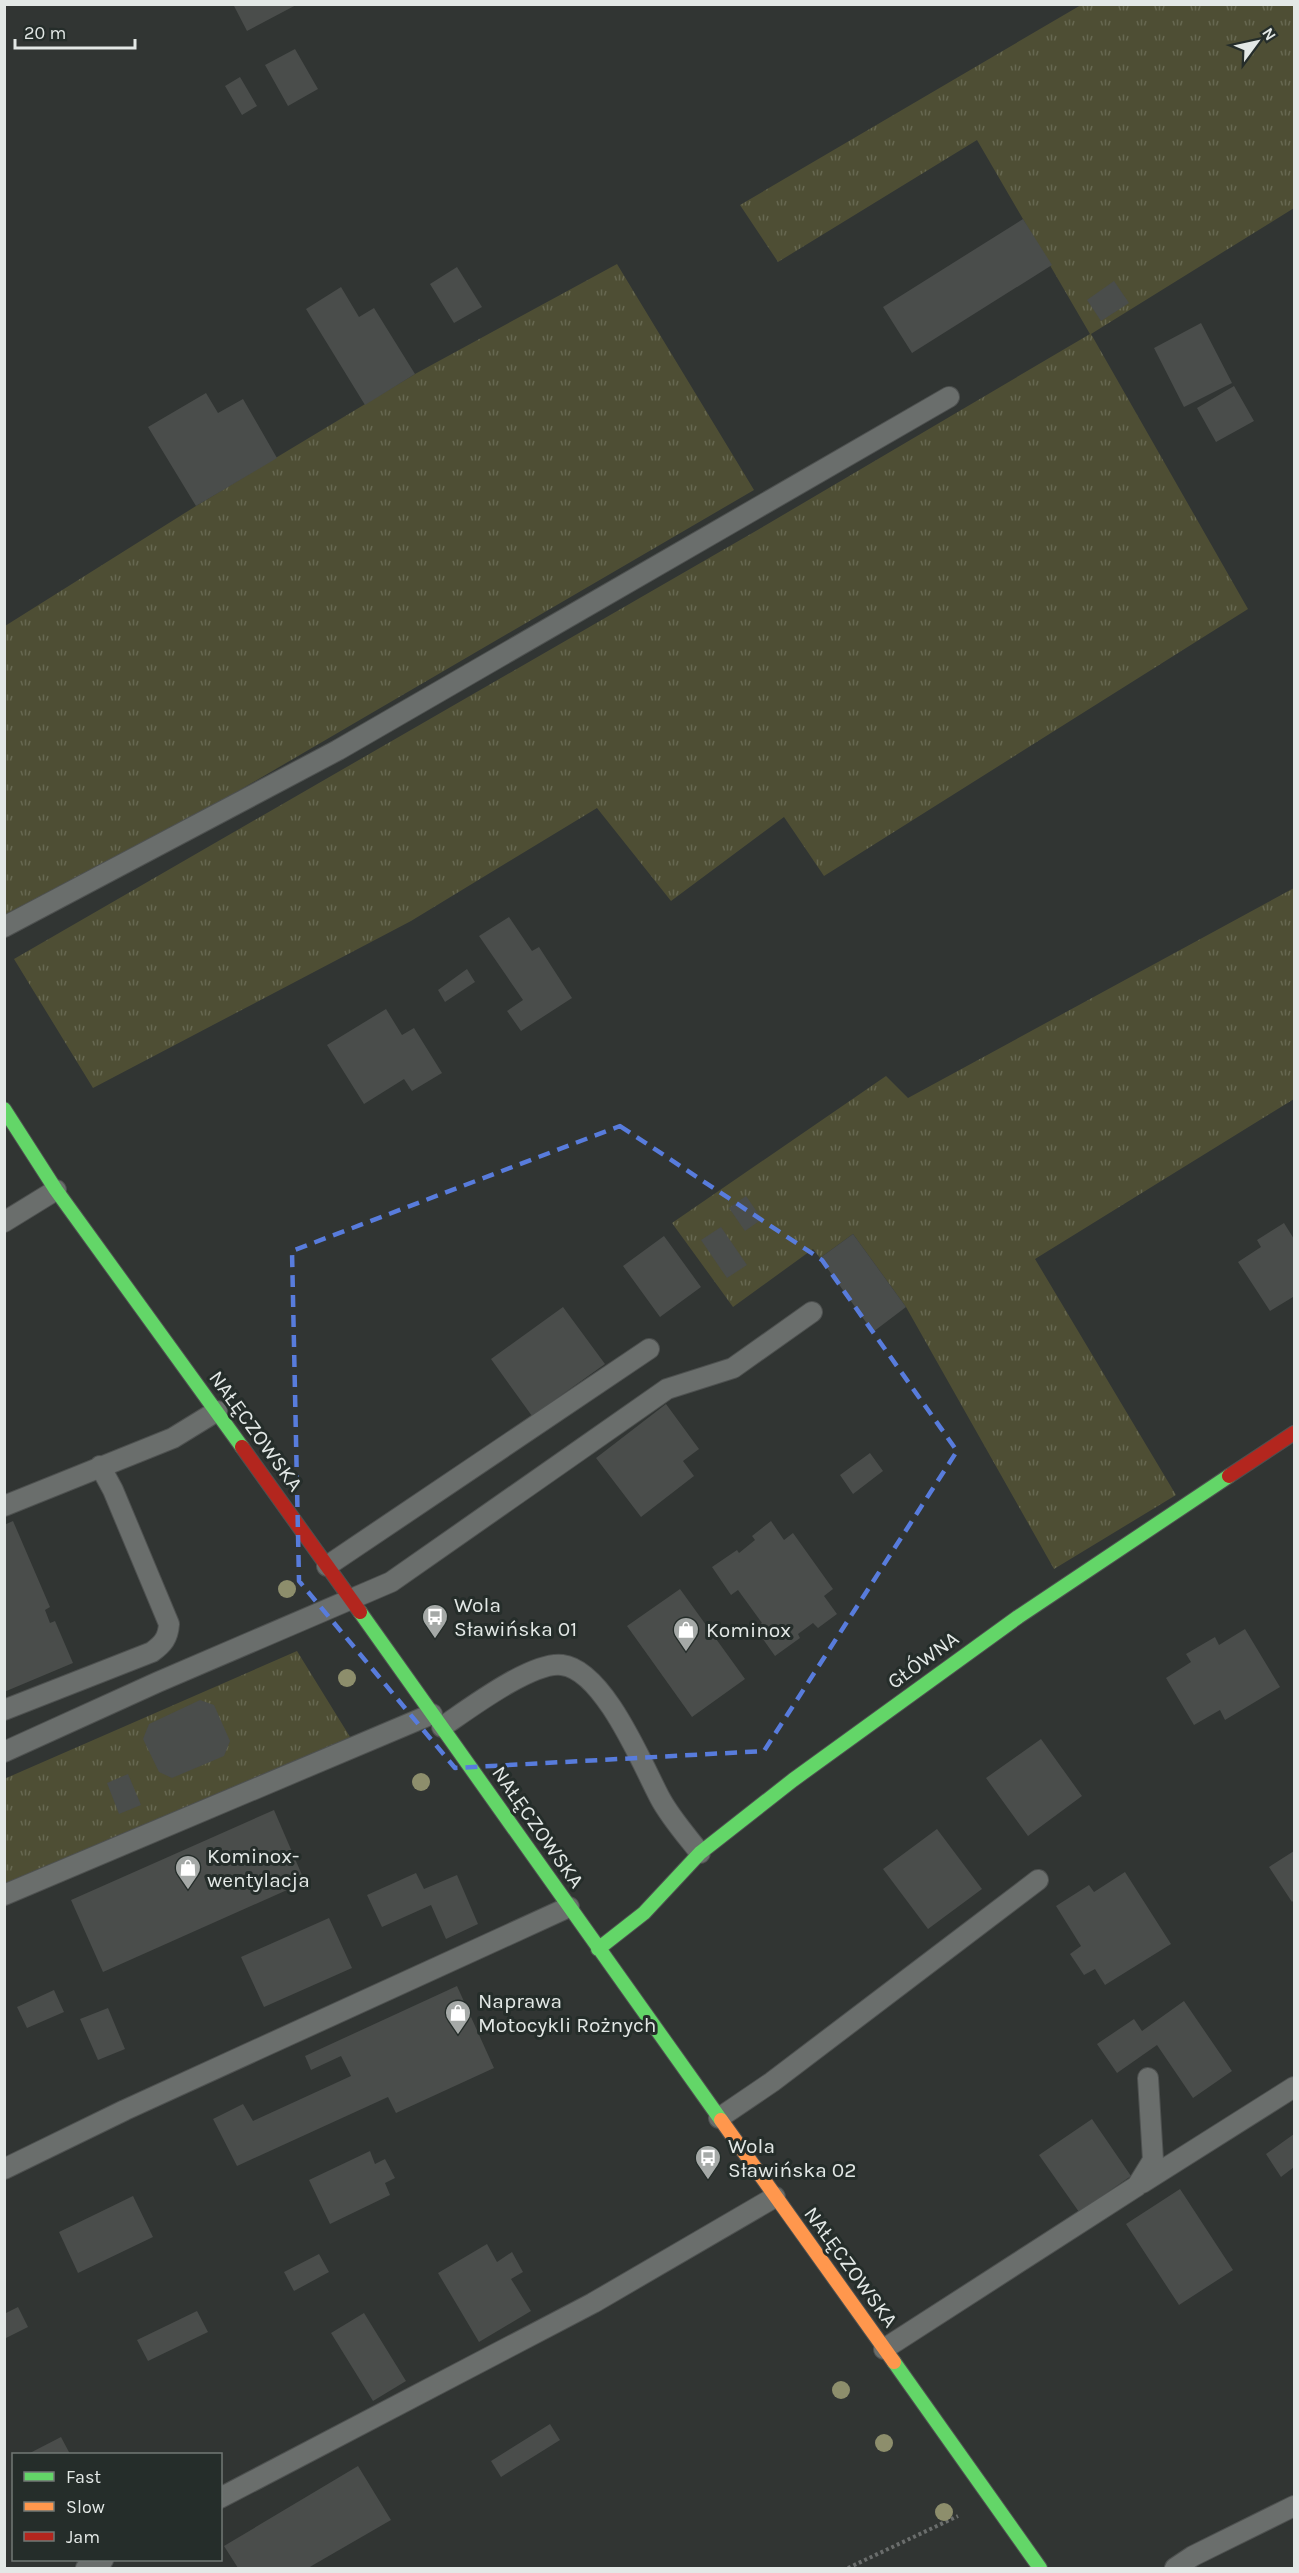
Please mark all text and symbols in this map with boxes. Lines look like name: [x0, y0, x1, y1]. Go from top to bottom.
scale bar: [15, 12, 135, 50]
north arrow: [1227, 12, 1287, 72]
text: 20 m: [24, 22, 66, 44]
text: N: [1258, 24, 1280, 44]
street label: NAŁĘCZOWSKA: [204, 1366, 308, 1496]
place label: Wola Sławińska 01: [454, 1593, 577, 1641]
bus stop icon: Wola Sławińska 01: [420, 1602, 450, 1640]
shop icon: Kominox: [671, 1615, 701, 1653]
place label: Kominox: [706, 1618, 791, 1642]
street label: GŁÓWNA: [883, 1626, 963, 1694]
street label: NAŁĘCZOWSKA: [487, 1761, 589, 1893]
place label: Kominox- wentylacja: [207, 1844, 310, 1892]
shop icon: Kominox- wentylacja: [173, 1853, 203, 1891]
place label: Naprawa Motocykli Rożnych: [478, 1989, 656, 2037]
shop icon: Naprawa Motocykli Rożnych: [443, 1998, 473, 2036]
place label: Wola Sławińska 02: [728, 2134, 856, 2182]
bus stop icon: Wola Sławińska 02: [693, 2143, 723, 2181]
street label: NAŁĘCZOWSKA: [799, 2202, 903, 2332]
legend: [12, 2453, 222, 2561]
text: Fast: [66, 2466, 101, 2488]
text: Slow: [66, 2496, 105, 2518]
text: Jam: [66, 2526, 100, 2548]

